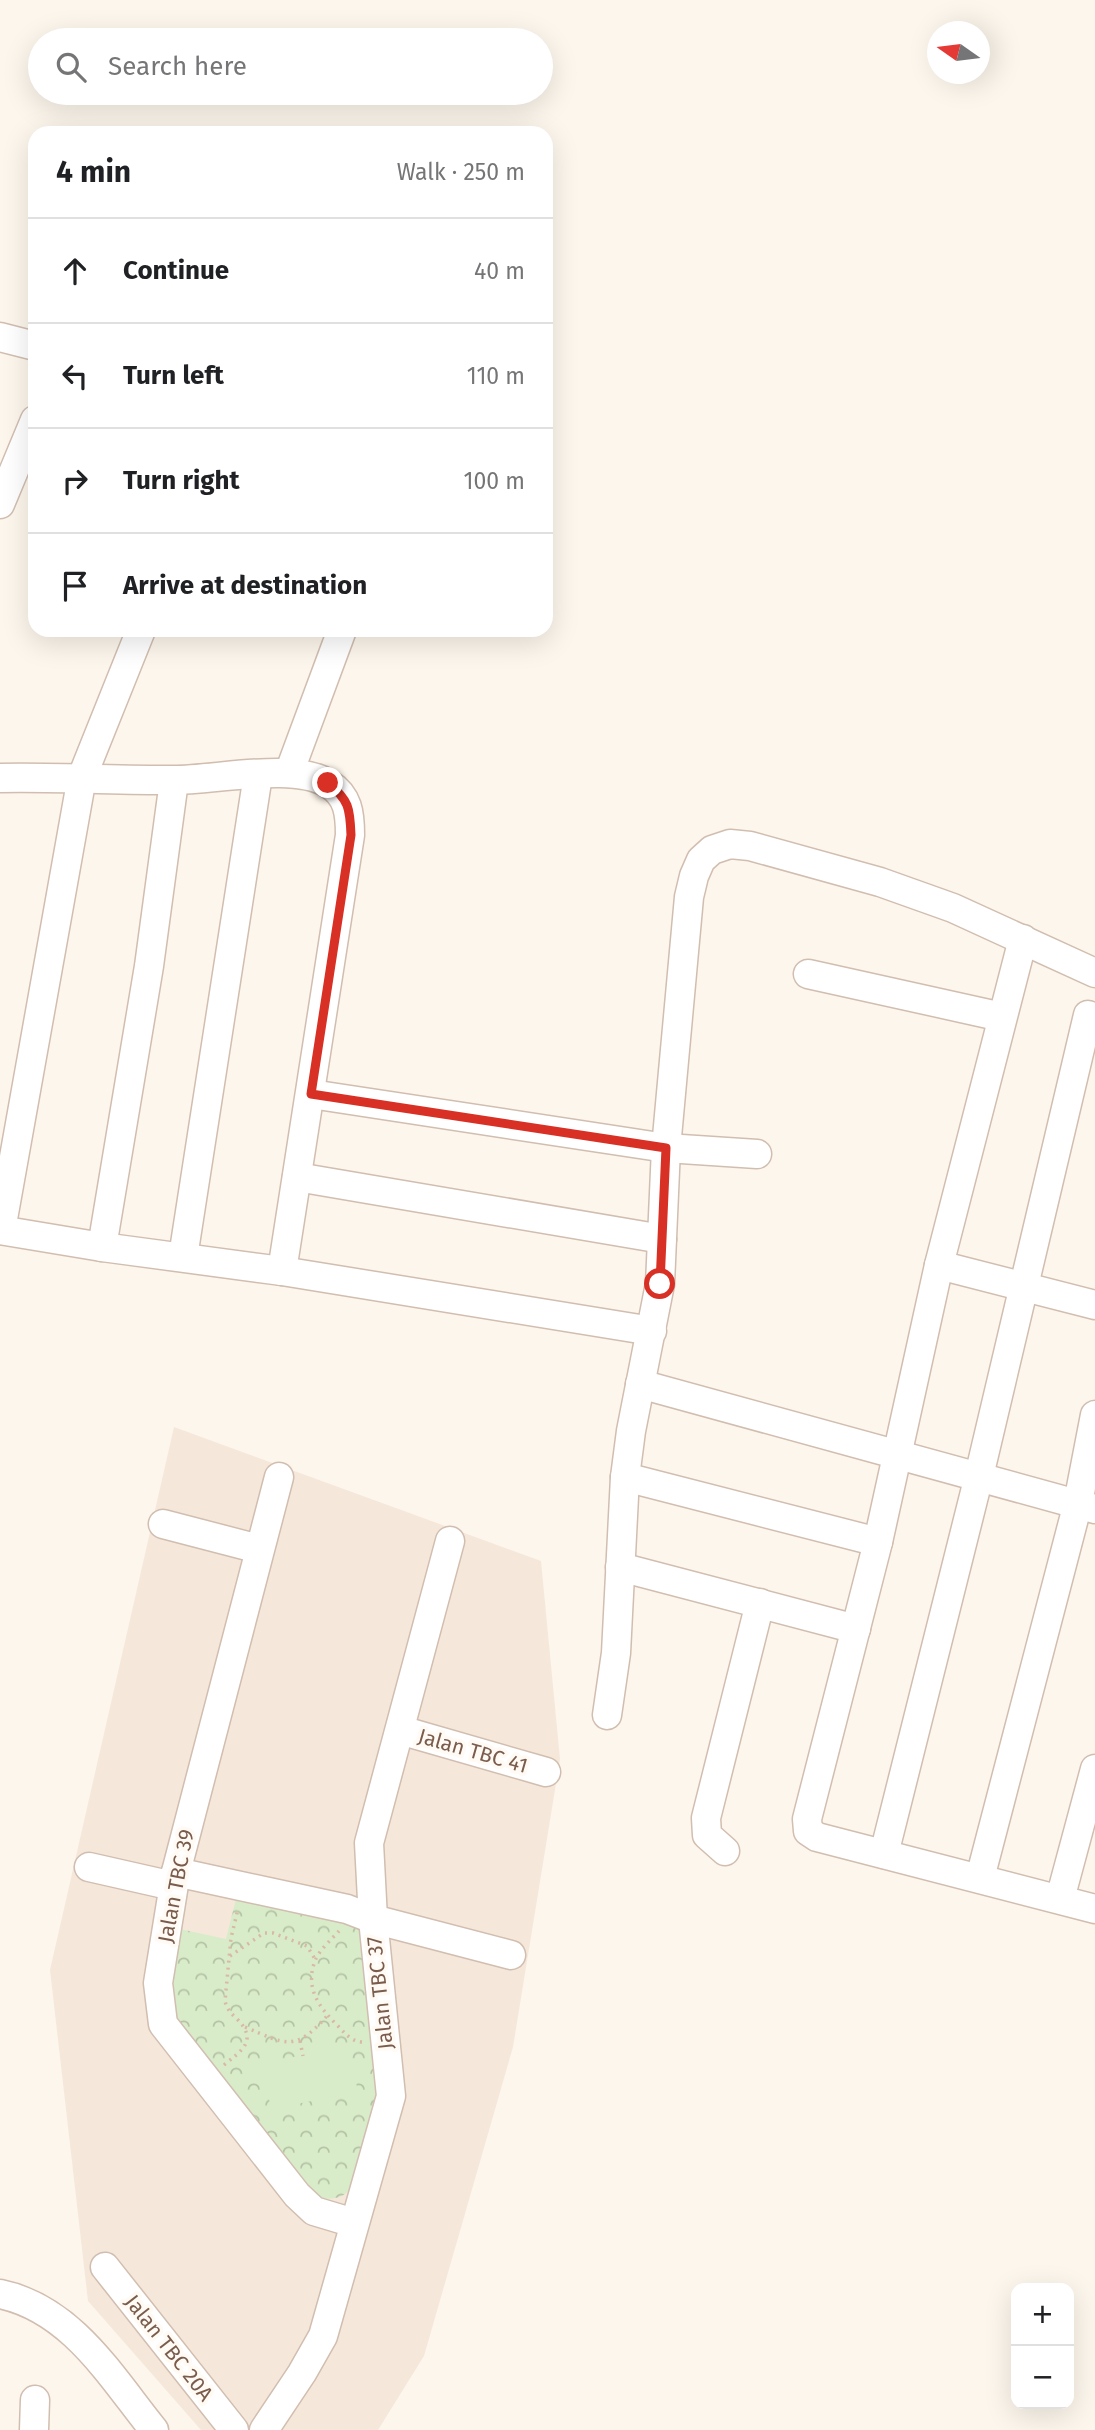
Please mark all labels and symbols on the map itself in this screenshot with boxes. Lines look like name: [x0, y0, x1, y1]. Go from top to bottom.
north arrow: [927, 21, 990, 84]
route end: [312, 767, 343, 798]
route start: [644, 1268, 675, 1299]
street label: Jalan TBC 41: [415, 1723, 531, 1779]
street label: Jalan TBC 39: [152, 1827, 200, 1945]
street label: Jalan TBC 37: [361, 1935, 399, 2051]
street label: Jalan TBC 20A: [119, 2290, 219, 2406]

